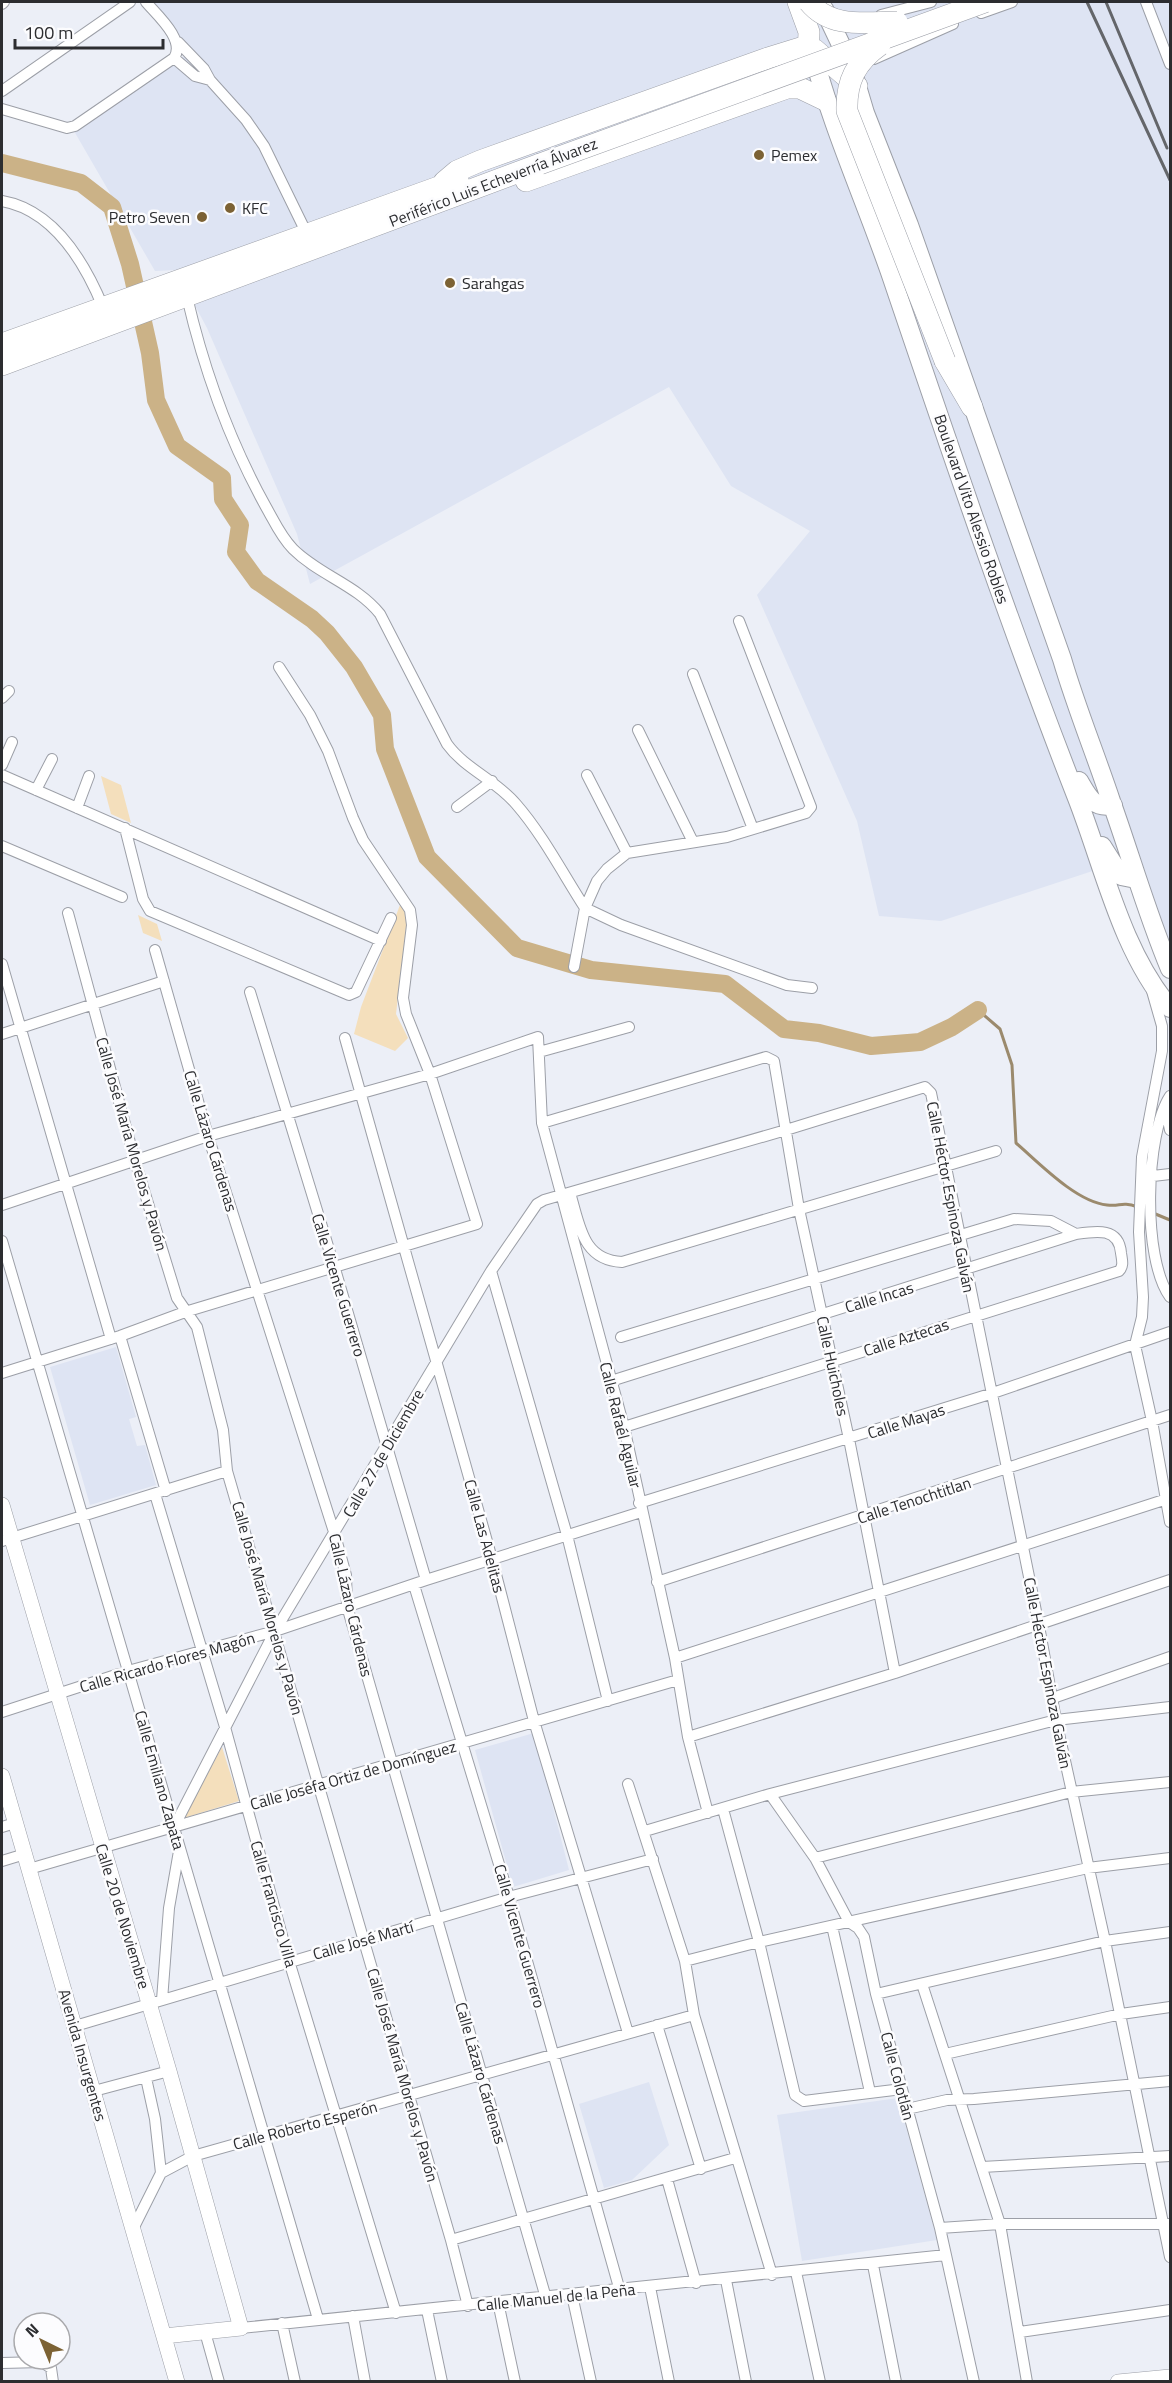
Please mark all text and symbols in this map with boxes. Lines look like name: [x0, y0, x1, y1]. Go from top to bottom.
scale bar: [15, 12, 164, 50]
text: 100 m: [24, 19, 73, 46]
street label: Periférico Luis Echeverría Álvarez: [385, 131, 601, 233]
place label: Pemex: [771, 143, 817, 167]
marker: Pemex: [752, 148, 766, 162]
place label: KFC: [242, 196, 268, 220]
marker: KFC: [223, 201, 237, 215]
place label: Petro Seven: [109, 205, 190, 229]
marker: Petro Seven: [195, 210, 209, 224]
place label: Sarahgas: [462, 271, 525, 295]
marker: Sarahgas: [443, 276, 457, 290]
street label: Boulevard Vito Alessio Robles: [928, 411, 1016, 607]
street label: Calle José María Morelos y Pavón: [90, 1034, 174, 1254]
street label: Calle Lázaro Cárdenas: [178, 1067, 244, 1215]
street label: Calle Héctor Espinoza Galván: [921, 1099, 981, 1295]
street label: Calle Vicente Guerrero: [306, 1210, 372, 1360]
street label: Calle Incas: [842, 1275, 916, 1319]
street label: Calle Aztecas: [860, 1312, 952, 1362]
street label: Calle Huicholes: [811, 1314, 855, 1418]
street label: Calle Rafaél Aguilar: [594, 1359, 648, 1491]
street label: Calle 27 de Diciembre: [336, 1384, 430, 1522]
street label: Calle Mayas: [864, 1397, 948, 1445]
street label: Calle Tenochtitlan: [854, 1470, 974, 1530]
street label: Calle Las Adelitas: [458, 1477, 512, 1595]
street label: Calle José María Morelos y Pavón: [226, 1498, 310, 1718]
street label: Calle Lázaro Cárdenas: [323, 1531, 379, 1679]
street label: Calle Héctor Espinoza Galván: [1018, 1575, 1078, 1771]
street label: Calle Ricardo Flores Magón: [76, 1625, 258, 1699]
street label: Calle Emiliano Zapata: [129, 1708, 191, 1852]
street label: Calle Joséfa Ortiz de Domínguez: [247, 1734, 459, 1816]
street label: Calle Francisco Villa: [244, 1838, 304, 1970]
street label: Calle 20 de Noviembre: [89, 1840, 157, 1992]
street label: Calle Vicente Guerrero: [488, 1861, 552, 2011]
street label: Calle José Martí: [310, 1914, 418, 1966]
street label: Calle José María Morelos y Pavón: [361, 1965, 445, 2185]
street label: Avenida Insurgentes: [53, 1986, 113, 2124]
street label: Calle Lázaro Cárdenas: [449, 1999, 513, 2147]
street label: Calle Colotlán: [875, 2029, 921, 2123]
street label: Calle Roberto Esperón: [230, 2094, 380, 2156]
street label: Calle Manuel de la Peña: [476, 2277, 636, 2317]
north arrow: [12, 2311, 72, 2371]
text: N: [20, 2317, 44, 2343]

